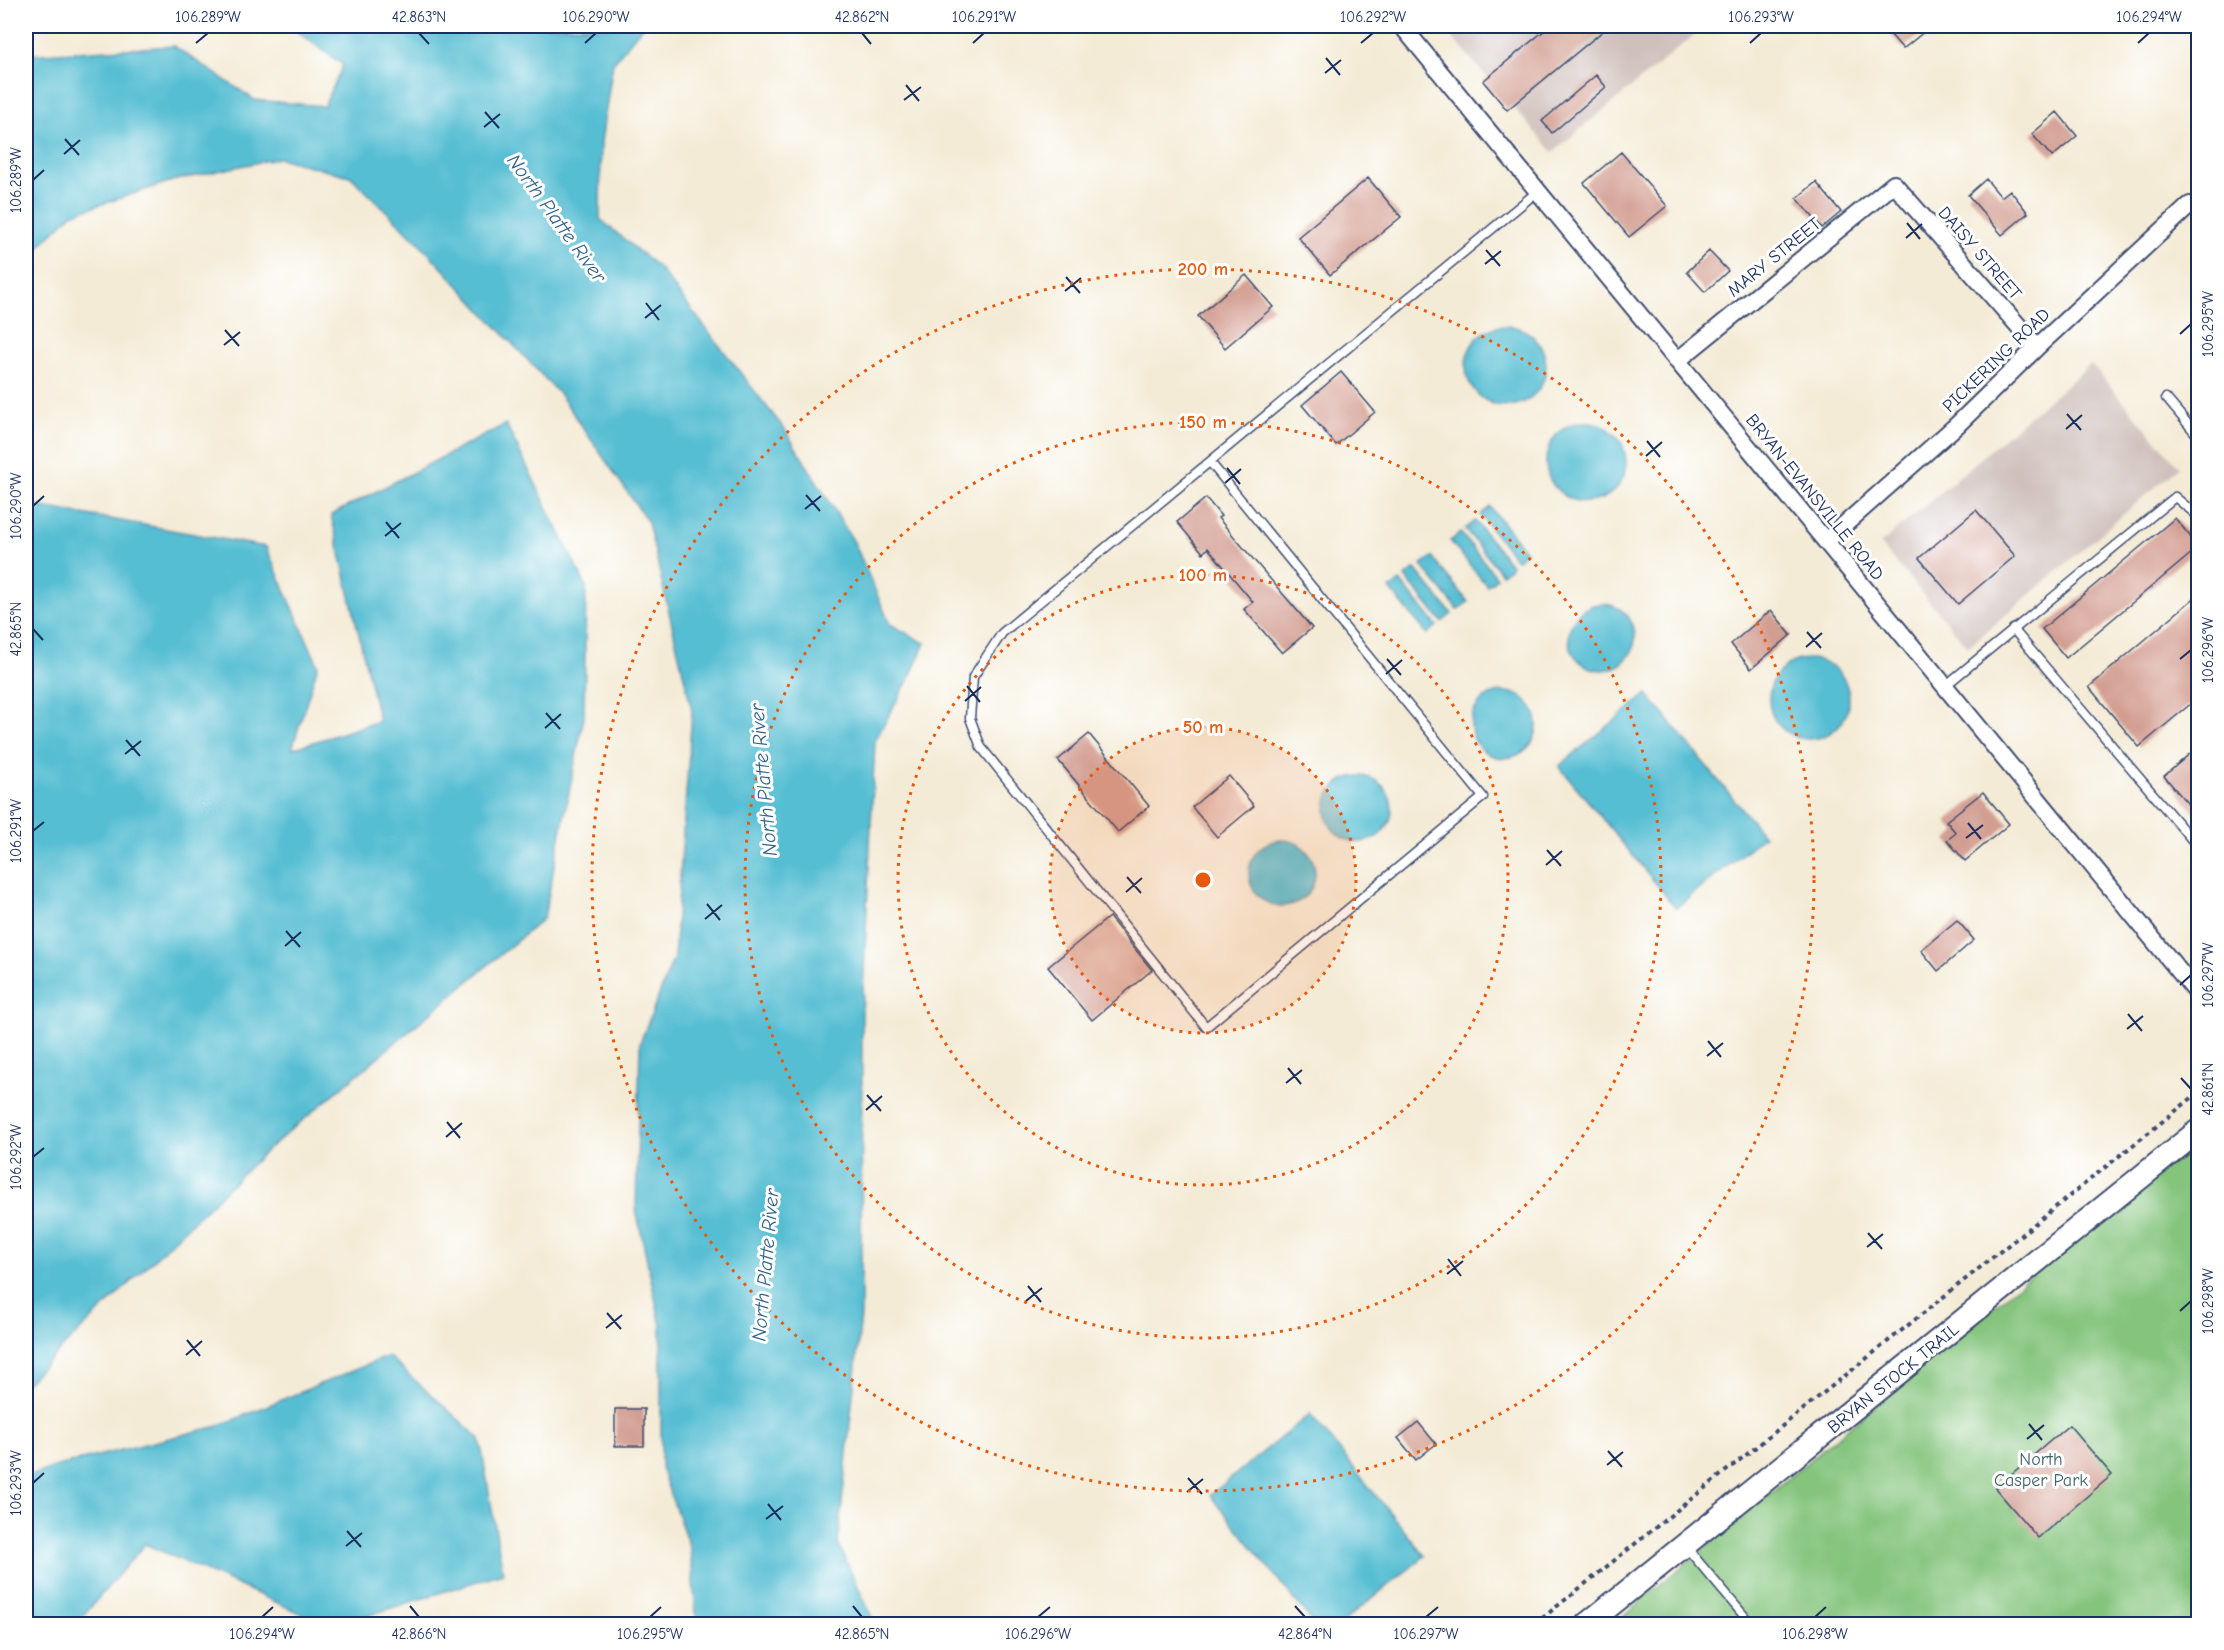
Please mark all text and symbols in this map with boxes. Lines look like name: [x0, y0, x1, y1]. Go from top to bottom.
text: 106.289°W: [175, 8, 241, 26]
text: 42.863°N: [392, 8, 446, 26]
text: 106.290°W: [562, 8, 630, 26]
text: 42.862°N: [835, 8, 889, 26]
text: 106.291°W: [952, 8, 1016, 26]
text: 106.292°W: [1340, 8, 1406, 26]
text: 106.293°W: [1728, 8, 1794, 26]
text: 106.294°W: [2116, 8, 2182, 26]
text: 106.289°W: [7, 147, 25, 213]
water label: North Platte River: [502, 150, 612, 288]
street label: DAISY STREET: [1933, 202, 2026, 305]
street label: MARY STREET: [1723, 213, 1826, 301]
text: 200 m: [1178, 259, 1228, 280]
text: 106.295°W: [2199, 291, 2217, 357]
street label: PICKERING ROAD: [1938, 304, 2054, 417]
street label: BRYAN-EVANSVILLE ROAD: [1741, 410, 1888, 585]
text: 150 m: [1179, 412, 1227, 433]
text: 106.290°W: [7, 472, 25, 540]
text: 100 m: [1179, 565, 1227, 586]
text: 42.865°N: [7, 602, 25, 656]
text: 106.296°W: [2199, 617, 2217, 683]
water label: North Platte River: [745, 702, 782, 857]
text: 50 m: [1183, 717, 1223, 738]
text: 106.291°W: [7, 799, 25, 863]
centre of rings: [1193, 870, 1213, 890]
text: 106.297°W: [2199, 942, 2217, 1008]
text: 42.861°N: [2199, 1063, 2217, 1115]
text: 106.292°W: [7, 1124, 25, 1190]
water label: North Platte River: [747, 1187, 784, 1342]
text: 106.298°W: [2199, 1268, 2217, 1334]
street label: BRYAN STOCK TRAIL: [1823, 1319, 1963, 1438]
park label: North Casper Park: [1994, 1449, 2088, 1491]
text: 106.293°W: [7, 1450, 25, 1516]
text: 106.294°W: [229, 1625, 295, 1643]
text: 42.866°N: [392, 1625, 446, 1643]
text: 106.295°W: [617, 1625, 683, 1643]
text: 42.865°N: [835, 1625, 889, 1643]
text: 106.296°W: [1005, 1625, 1071, 1643]
text: 42.864°N: [1278, 1625, 1332, 1643]
text: 106.297°W: [1393, 1625, 1459, 1643]
text: 106.298°W: [1782, 1625, 1848, 1643]

